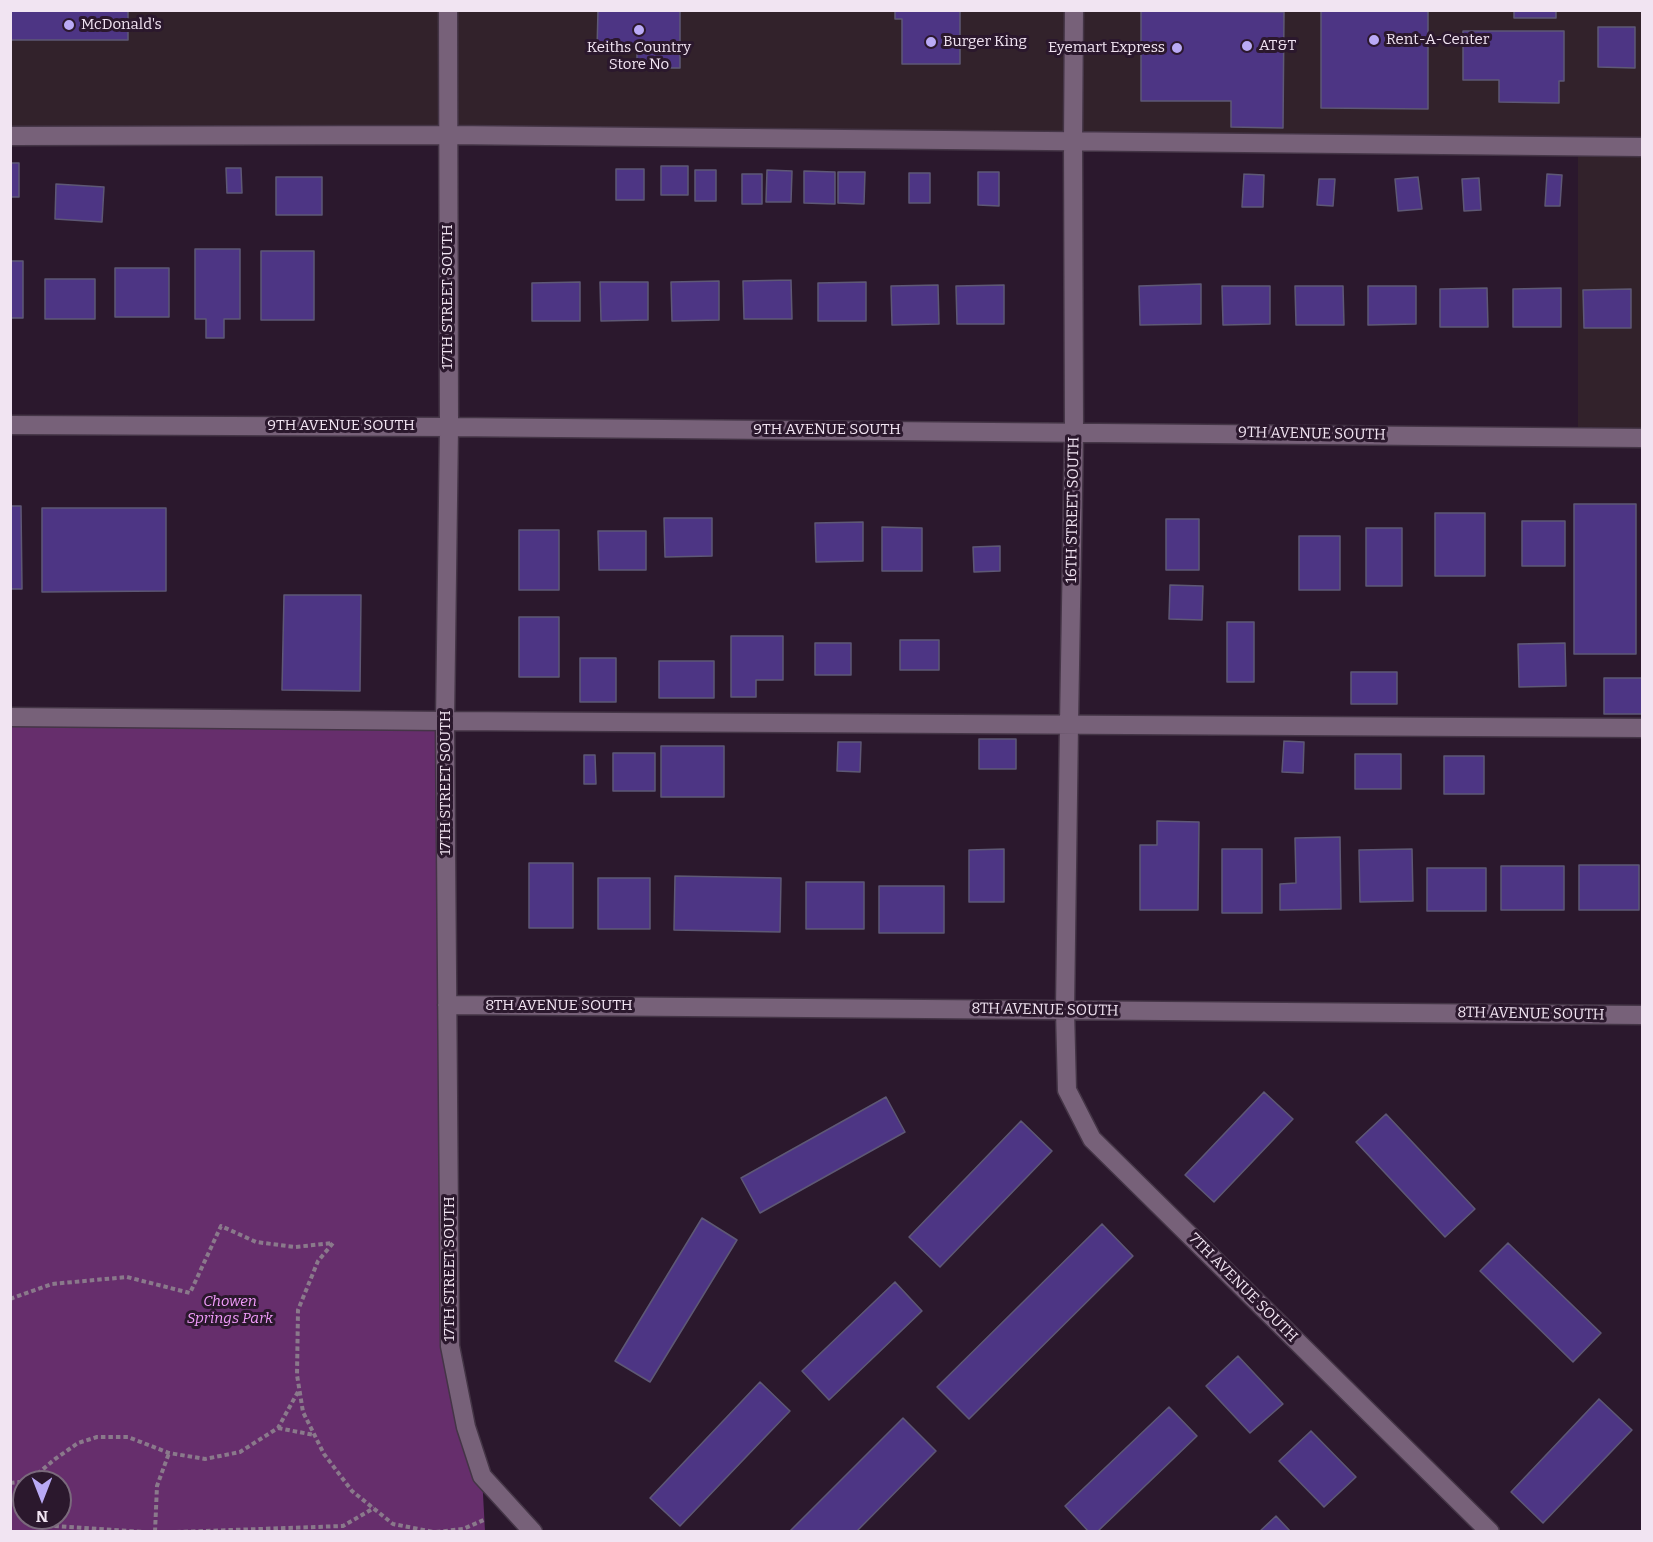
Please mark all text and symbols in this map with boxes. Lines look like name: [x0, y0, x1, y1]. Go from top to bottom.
place label: McDonald's: [81, 16, 162, 34]
marker: McDonald's: [62, 18, 76, 32]
marker: Keiths Country Store No: [632, 23, 646, 37]
place label: Rent-A-Center: [1386, 31, 1489, 49]
place label: Burger King: [943, 33, 1027, 51]
marker: Rent-A-Center: [1367, 33, 1381, 47]
marker: Burger King: [924, 35, 938, 49]
place label: AT&T: [1259, 37, 1296, 55]
place label: Keiths Country Store No: [587, 39, 691, 74]
place label: Eyemart Express: [1048, 39, 1165, 57]
marker: AT&T: [1240, 39, 1254, 53]
marker: Eyemart Express: [1170, 41, 1184, 55]
street label: 17TH STREET SOUTH: [439, 224, 457, 370]
street label: 9TH AVENUE SOUTH: [267, 417, 415, 435]
street label: 9TH AVENUE SOUTH: [753, 421, 901, 439]
street label: 9TH AVENUE SOUTH: [1238, 424, 1386, 444]
street label: 16TH STREET SOUTH: [1063, 437, 1083, 583]
street label: 17TH STREET SOUTH: [437, 710, 455, 856]
street label: 8TH AVENUE SOUTH: [485, 997, 633, 1015]
street label: 8TH AVENUE SOUTH: [971, 1000, 1119, 1020]
street label: 8TH AVENUE SOUTH: [1457, 1004, 1605, 1024]
street label: 17TH STREET SOUTH: [441, 1196, 459, 1342]
street label: 7TH AVENUE SOUTH: [1185, 1230, 1301, 1346]
park label: Chowen Springs Park: [187, 1293, 273, 1328]
north arrow: [12, 1470, 72, 1530]
text: N: [36, 1507, 48, 1526]

